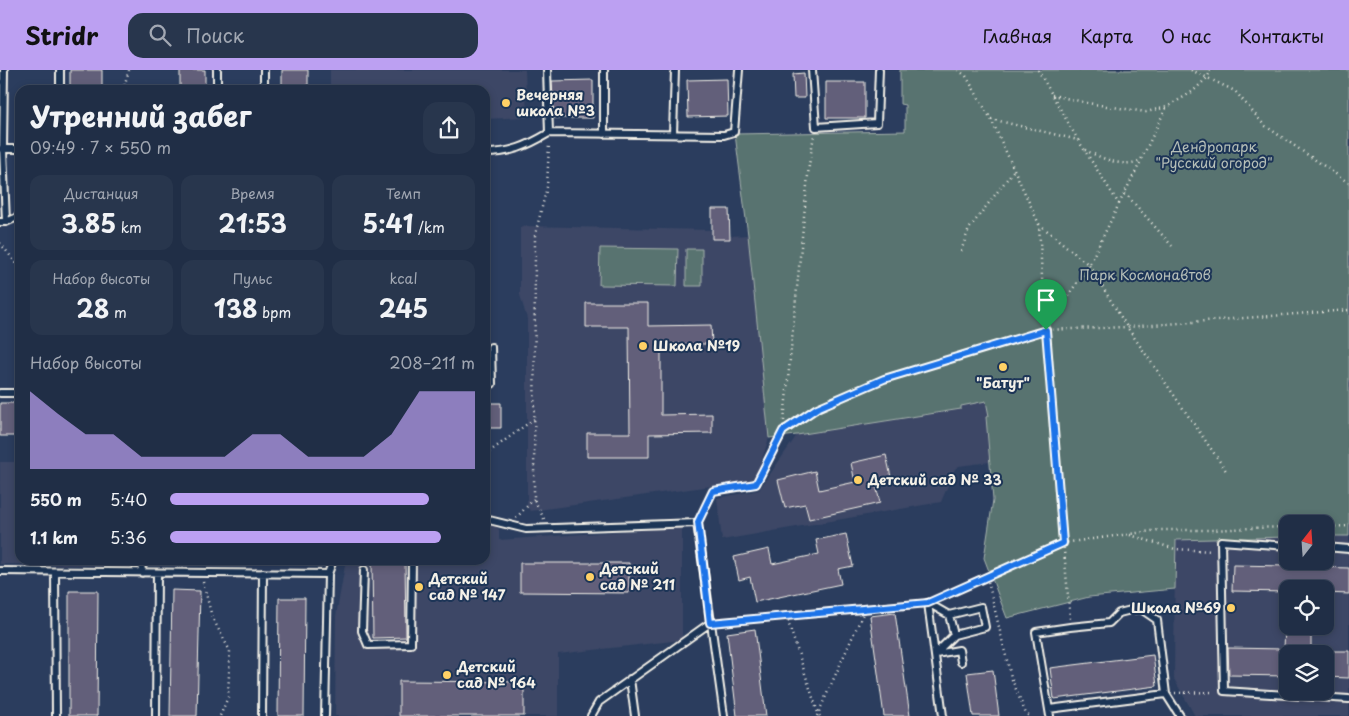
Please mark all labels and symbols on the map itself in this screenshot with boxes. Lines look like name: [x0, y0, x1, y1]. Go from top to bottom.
place label: Вечерняя школа №3: [516, 84, 595, 121]
marker: Вечерняя школа №3: [500, 97, 512, 109]
park label: Дендропарк "Русский огород": [1155, 136, 1273, 173]
park label: Парк Космонавтов: [1079, 264, 1211, 285]
pin: [1025, 279, 1067, 330]
place label: Школа №19: [653, 335, 740, 356]
marker: Школа №19: [637, 340, 649, 352]
marker: "Батут": [997, 361, 1009, 373]
place label: "Батут": [976, 372, 1030, 393]
place label: Детский сад № 33: [867, 469, 1002, 490]
marker: Детский сад № 33: [852, 474, 864, 486]
north arrow: [1279, 515, 1334, 570]
place label: Детский сад № 211: [599, 558, 675, 595]
place label: Детский сад № 147: [428, 568, 506, 605]
marker: Детский сад № 211: [584, 571, 596, 583]
marker: Детский сад № 147: [413, 581, 425, 593]
place label: Школа №69: [1131, 597, 1221, 618]
marker: Школа №69: [1225, 602, 1237, 614]
place label: Детский сад № 164: [456, 656, 536, 693]
marker: Детский сад № 164: [441, 669, 453, 681]

